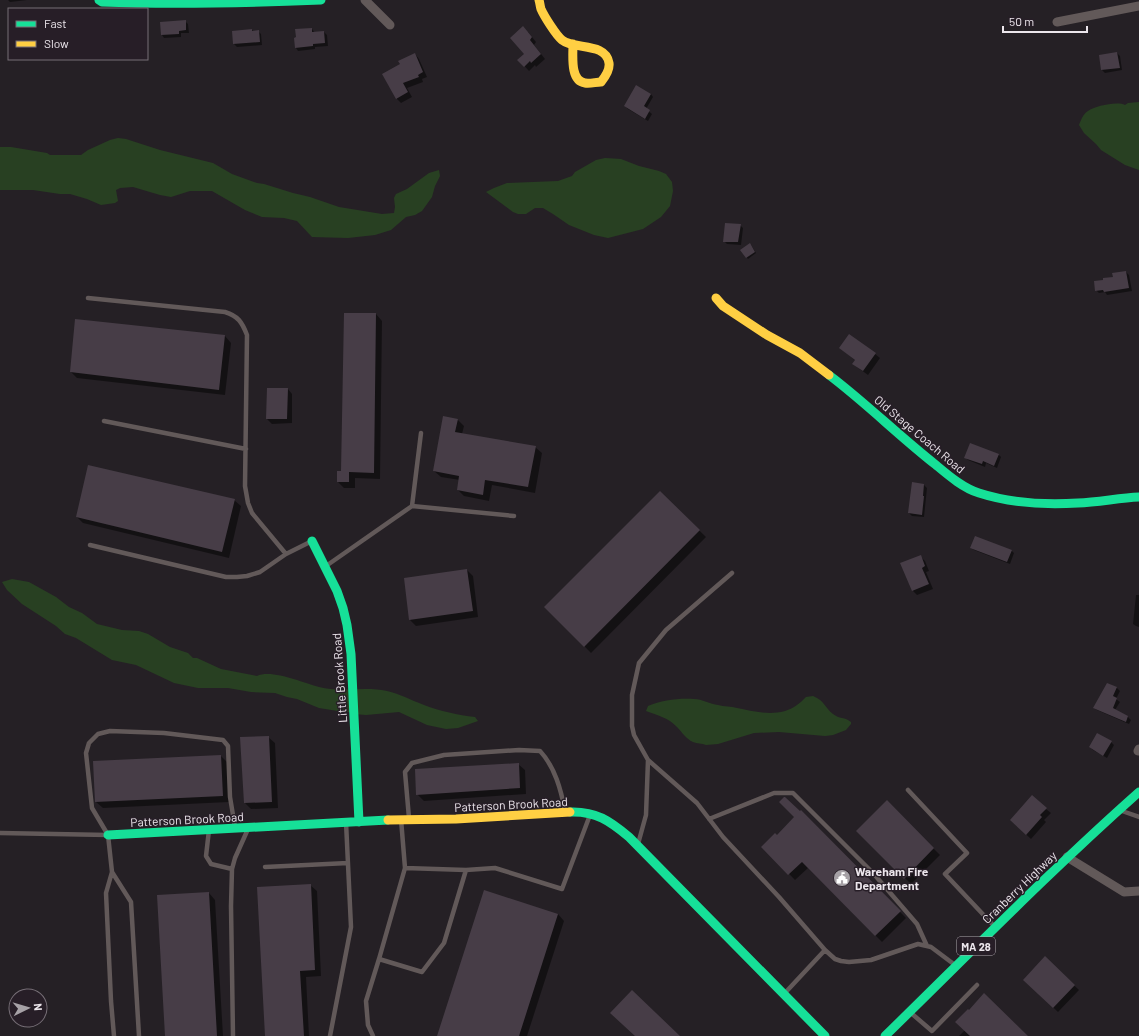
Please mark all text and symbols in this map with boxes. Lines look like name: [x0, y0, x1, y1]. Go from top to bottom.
legend: [8, 8, 148, 60]
scale bar: [1003, 8, 1087, 34]
text: 50 m: [1009, 14, 1034, 28]
text: Fast: [44, 16, 67, 30]
text: Slow: [44, 36, 69, 50]
street label: Old Stage Coach Road: [872, 392, 968, 476]
street label: Little Brook Road: [329, 633, 349, 723]
street label: Patterson Brook Road: [454, 794, 568, 814]
street label: Patterson Brook Road: [130, 809, 244, 829]
street label: Cranberry Highway: [979, 848, 1059, 926]
place label: Wareham Fire Department: [855, 864, 929, 892]
public building icon: Wareham Fire Department: [832, 868, 852, 888]
road number: MA 28: [957, 937, 995, 955]
north arrow: [8, 988, 48, 1028]
text: N: [32, 1003, 45, 1011]

